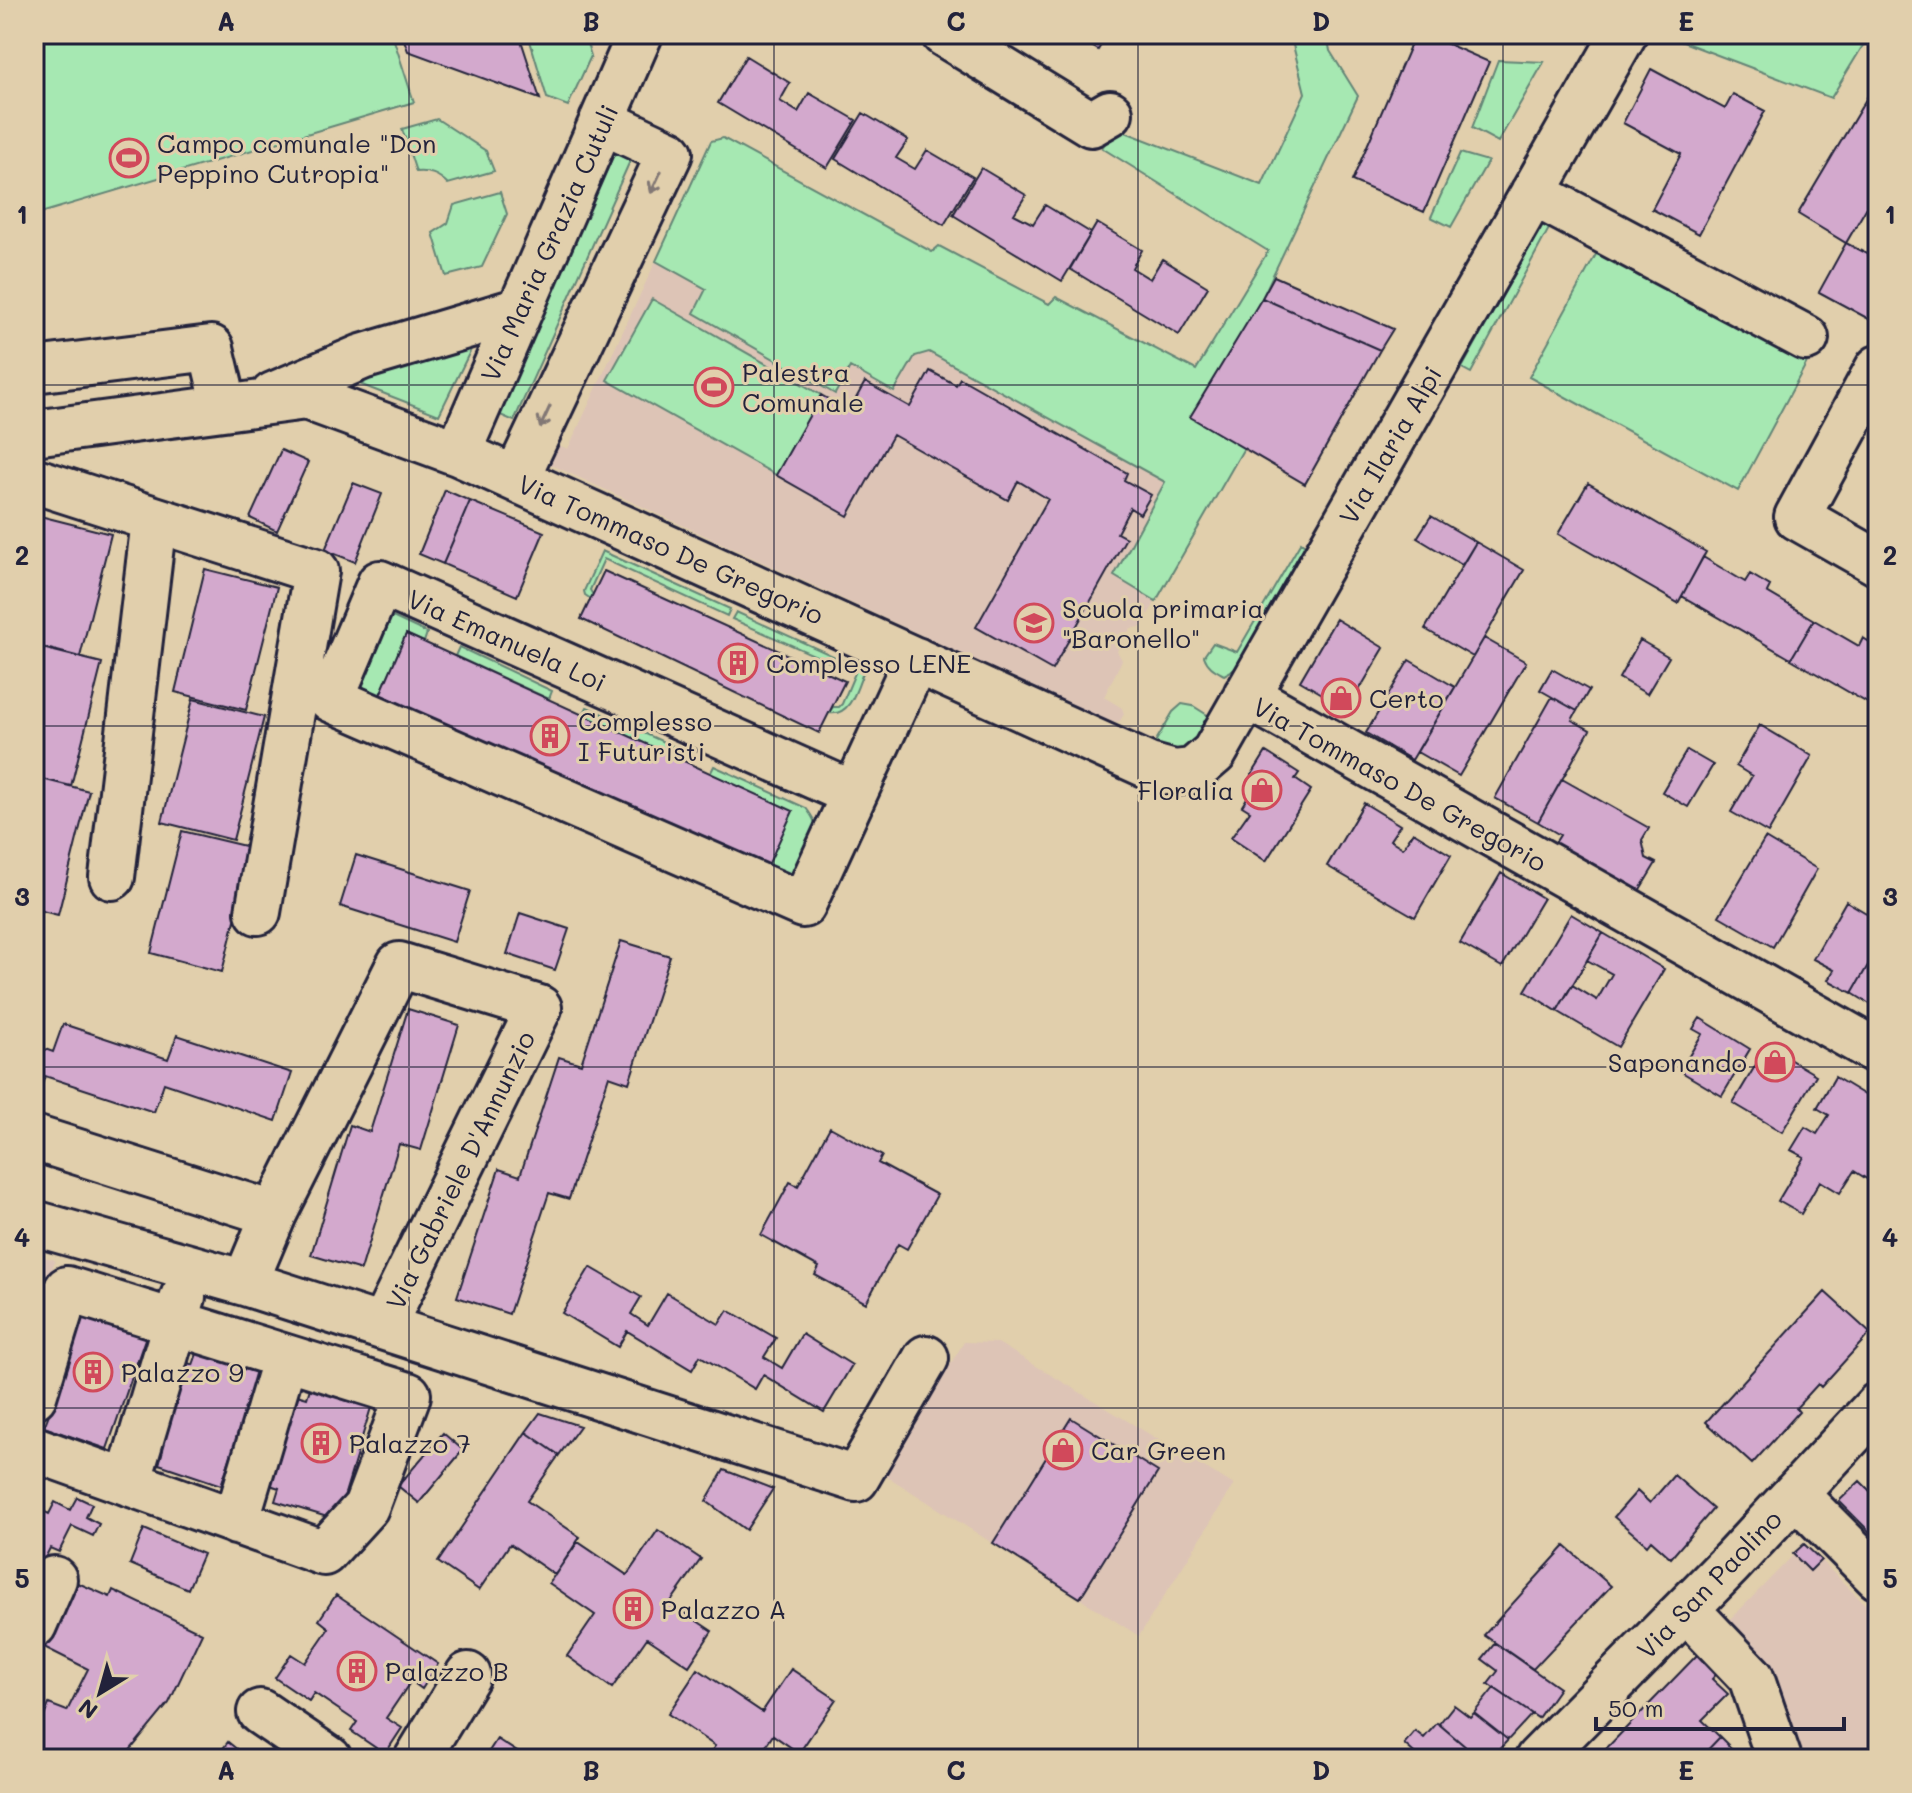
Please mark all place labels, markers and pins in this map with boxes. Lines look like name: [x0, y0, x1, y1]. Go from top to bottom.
place label: Campo comunale "Don Peppino Cutropia": [157, 126, 436, 190]
sports icon: Campo comunale "Don Peppino Cutropia": [108, 137, 150, 179]
place label: Palestra Comunale: [742, 355, 864, 419]
sports icon: Palestra Comunale: [693, 366, 735, 408]
place label: Scuola primaria "Baronello": [1062, 591, 1264, 655]
school or university icon: Scuola primaria "Baronello": [1013, 602, 1055, 644]
building icon: Complesso LENE: [717, 642, 759, 684]
place label: Complesso LENE: [766, 646, 971, 680]
shop icon: Certo: [1320, 677, 1362, 719]
place label: Certo: [1369, 681, 1444, 715]
place label: Complesso I Futuristi: [578, 704, 712, 768]
building icon: Complesso I Futuristi: [529, 715, 571, 757]
shop icon: Floralia: [1241, 769, 1283, 811]
place label: Floralia: [1138, 773, 1234, 807]
shop icon: Saponando: [1754, 1041, 1796, 1083]
place label: Saponando: [1608, 1045, 1747, 1079]
building icon: Palazzo 9: [72, 1351, 114, 1393]
place label: Palazzo 9: [121, 1355, 244, 1389]
building icon: Palazzo 7: [300, 1422, 342, 1464]
place label: Palazzo 7: [349, 1426, 471, 1460]
shop icon: Car Green: [1042, 1429, 1084, 1471]
place label: Car Green: [1091, 1433, 1226, 1467]
building icon: Palazzo A: [612, 1588, 654, 1630]
place label: Palazzo A: [661, 1592, 786, 1626]
building icon: Palazzo B: [336, 1650, 378, 1692]
place label: Palazzo B: [385, 1654, 509, 1688]

